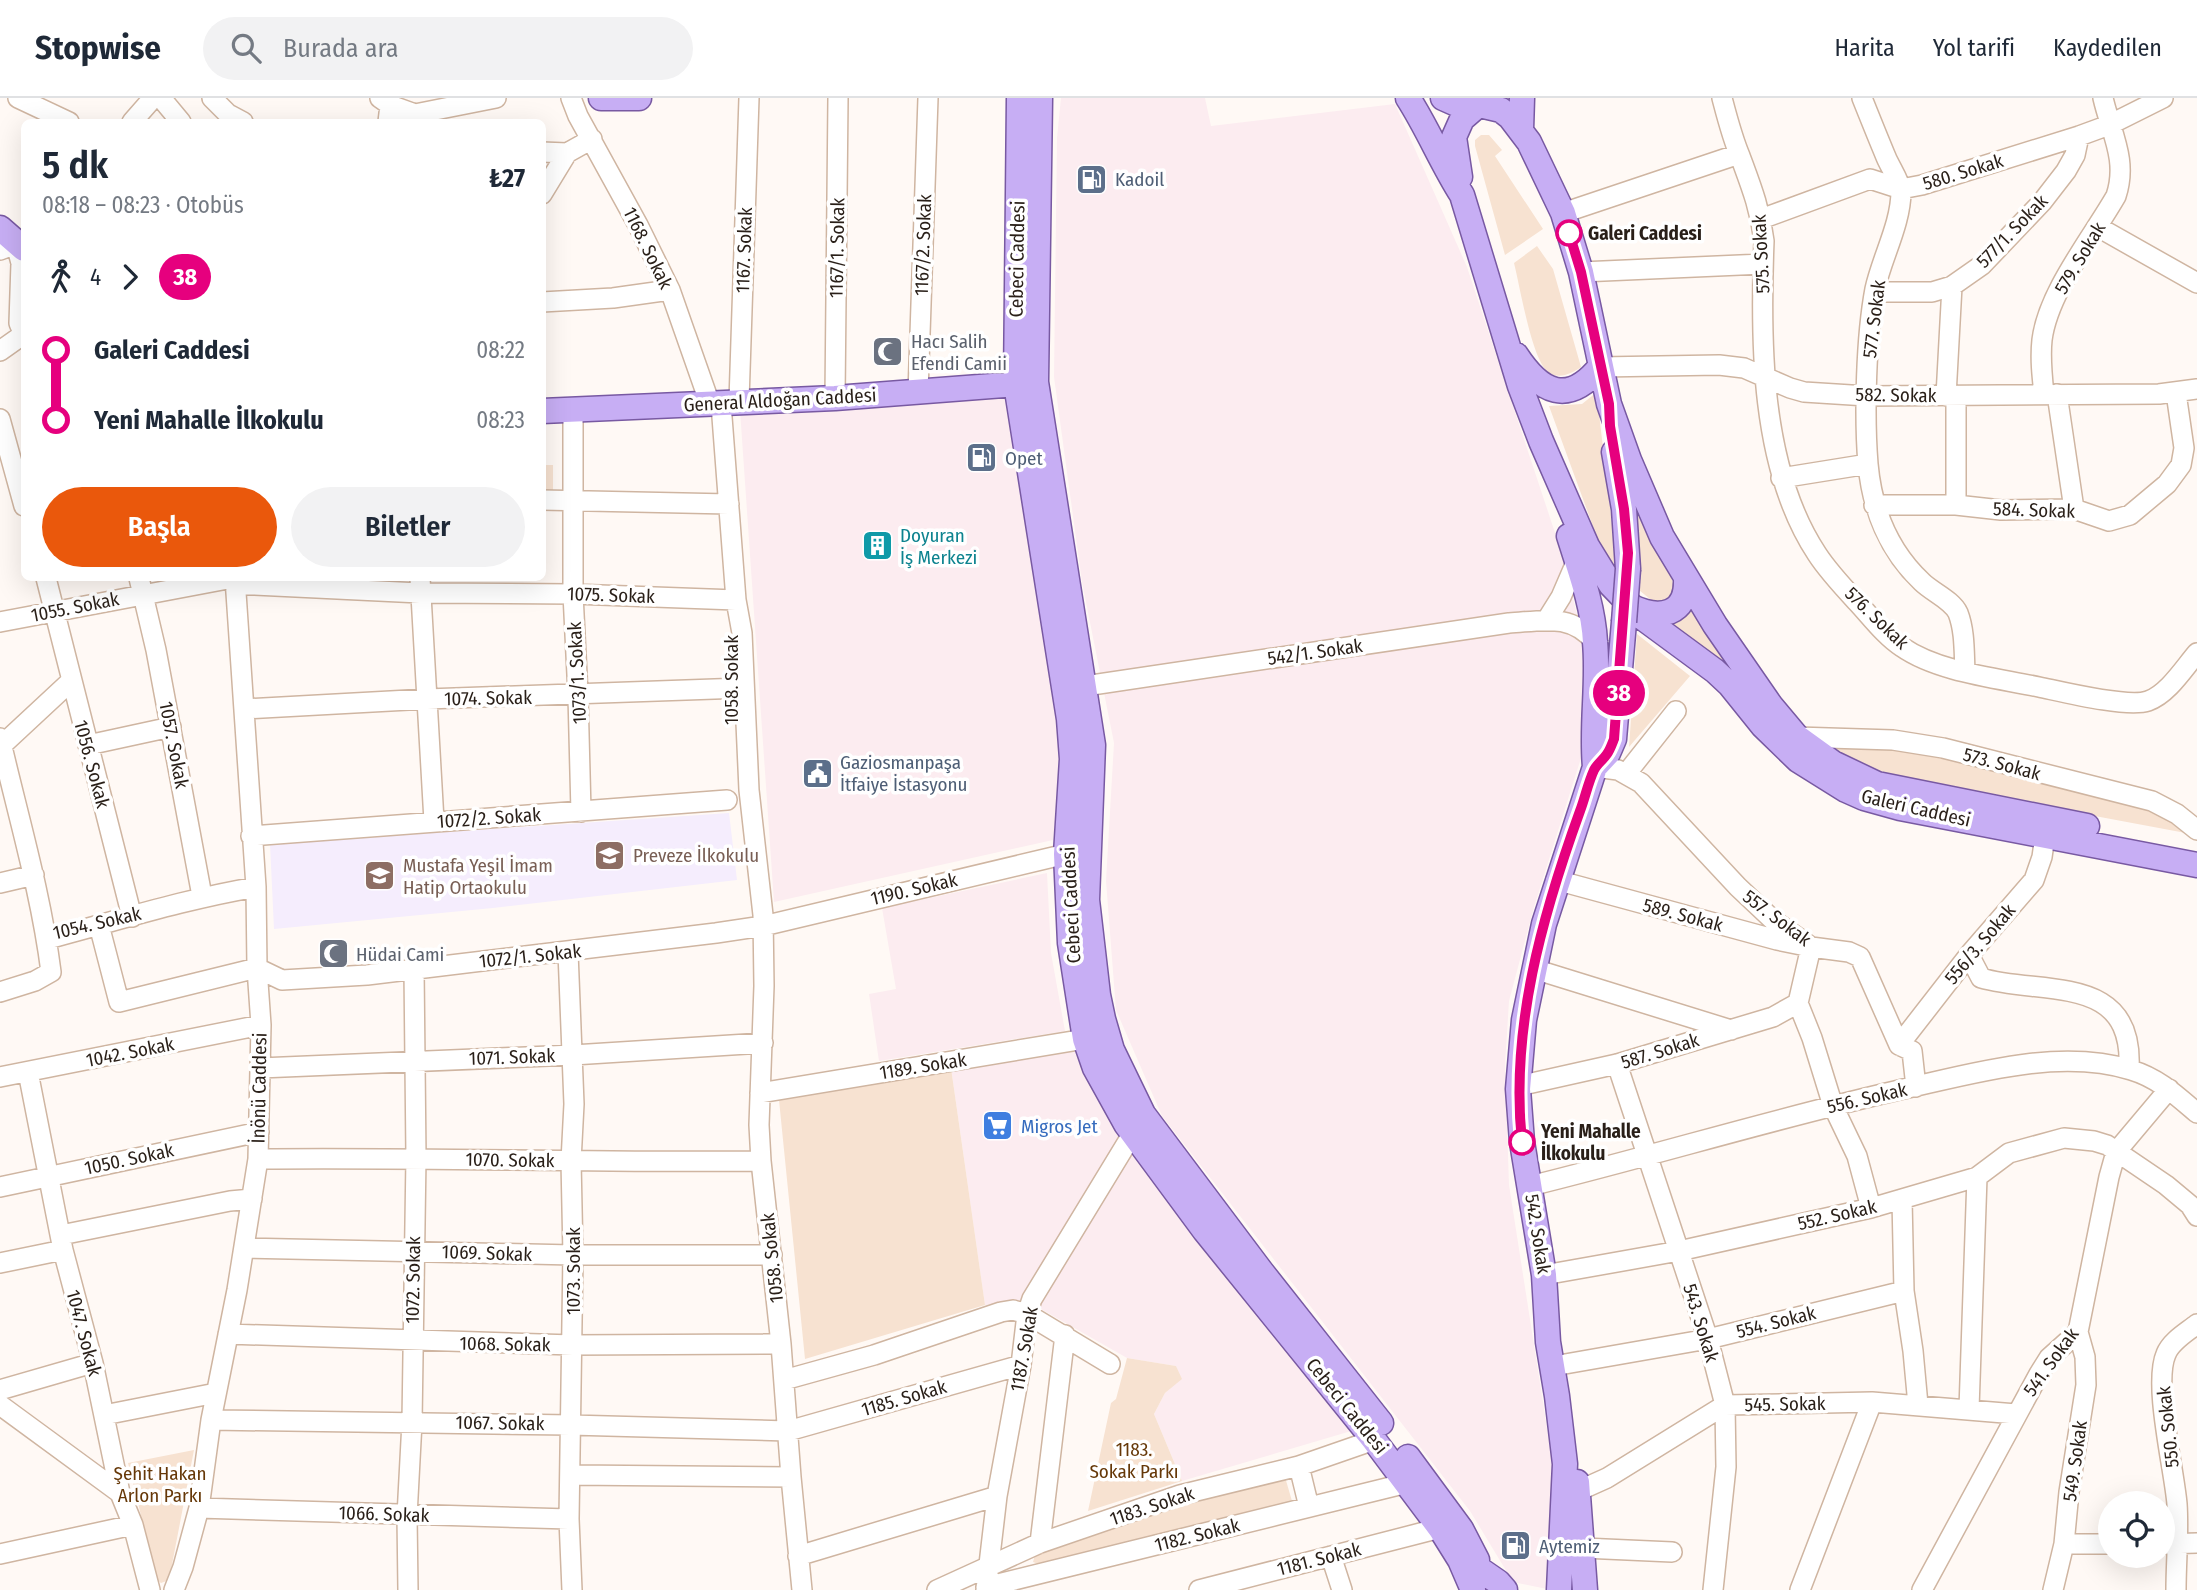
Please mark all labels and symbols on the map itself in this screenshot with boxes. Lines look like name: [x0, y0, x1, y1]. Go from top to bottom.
street label: 580. Sokak: [1920, 149, 2006, 195]
fuel station icon: Kadoil: [1075, 162, 1109, 196]
place label: Kadoil: [1115, 168, 1164, 191]
street label: 577/1. Sokak: [1971, 190, 2053, 272]
street label: 1167/2. Sokak: [910, 194, 936, 296]
street label: 1167/1. Sokak: [825, 197, 849, 298]
street label: Cebeci Caddesi: [1004, 200, 1030, 318]
street label: 1168. Sokak: [618, 203, 678, 293]
street label: 1167. Sokak: [731, 207, 757, 293]
street label: 575. Sokak: [1747, 214, 1775, 294]
street label: 579. Sokak: [2050, 218, 2110, 298]
marker: Galeri Caddesi: [1556, 220, 1582, 246]
place label: Galeri Caddesi: [1588, 222, 1702, 245]
street label: 577. Sokak: [1858, 279, 1890, 359]
place label: Hacı Salih Efendi Camii: [911, 330, 1007, 375]
mosque icon: Hacı Salih Efendi Camii: [871, 335, 905, 369]
street label: General Aldoğan Caddesi: [683, 383, 877, 417]
street label: 582. Sokak: [1855, 383, 1937, 407]
fuel station icon: Opet: [965, 441, 999, 475]
place label: Opet: [1005, 447, 1043, 470]
street label: 584. Sokak: [1993, 497, 2076, 523]
place label: Doyuran İş Merkezi: [900, 524, 977, 569]
building icon: Doyuran İş Merkezi: [860, 529, 894, 563]
street label: 1075. Sokak: [567, 582, 655, 608]
street label: 576. Sokak: [1840, 582, 1914, 654]
street label: 1055. Sokak: [29, 587, 121, 627]
street label: 1073/1. Sokak: [563, 621, 591, 725]
street label: 542/1. Sokak: [1266, 634, 1364, 670]
street label: 1058. Sokak: [720, 635, 743, 725]
line badge: 38: [1588, 670, 1650, 716]
street label: 1074. Sokak: [444, 686, 532, 710]
street label: 1057. Sokak: [154, 700, 194, 791]
street label: 1056. Sokak: [69, 718, 115, 811]
street label: 573. Sokak: [1961, 743, 2043, 785]
place label: Gaziosmanpaşa İtfaiye İstasyonu: [840, 751, 968, 796]
public building icon: Gaziosmanpaşa İtfaiye İstasyonu: [800, 756, 834, 790]
street label: Galeri Caddesi: [1859, 784, 1973, 832]
street label: 1072/2. Sokak: [436, 803, 542, 833]
school or university icon: Preveze İlkokulu: [593, 838, 627, 872]
place label: Preveze İlkokulu: [633, 844, 759, 867]
street label: Cebeci Caddesi: [1056, 846, 1086, 964]
place label: Mustafa Yeşil İmam Hatip Ortaokulu: [403, 854, 553, 899]
school or university icon: Mustafa Yeşil İmam Hatip Ortaokulu: [363, 859, 397, 893]
street label: 1190. Sokak: [868, 868, 960, 910]
street label: 557. Sokak: [1738, 885, 1816, 951]
street label: 589. Sokak: [1640, 893, 1726, 937]
street label: 556/3. Sokak: [1940, 899, 2020, 989]
street label: 1054. Sokak: [51, 902, 144, 944]
mosque icon: Hüdai Cami: [316, 937, 350, 971]
street label: 1072/1. Sokak: [478, 939, 582, 973]
place label: Hüdai Cami: [356, 943, 444, 966]
street label: 587. Sokak: [1618, 1028, 1702, 1074]
street label: 1042. Sokak: [84, 1032, 176, 1072]
street label: İnönü Caddesi: [247, 1032, 271, 1144]
street label: 1071. Sokak: [468, 1044, 556, 1070]
street label: 1189. Sokak: [878, 1048, 968, 1084]
street label: 556. Sokak: [1825, 1078, 1909, 1118]
supermarket icon: Migros Jet: [981, 1109, 1015, 1143]
place label: Migros Jet: [1021, 1115, 1098, 1138]
place label: Yeni Mahalle İlkokulu: [1540, 1120, 1641, 1165]
marker: Yeni Mahalle İlkokulu: [1509, 1129, 1535, 1155]
street label: 1050. Sokak: [82, 1138, 176, 1180]
street label: 1070. Sokak: [465, 1148, 555, 1172]
street label: 542. Sokak: [1520, 1192, 1556, 1276]
street label: 552. Sokak: [1795, 1195, 1879, 1235]
street label: 1058. Sokak: [756, 1212, 788, 1304]
street label: 1073. Sokak: [562, 1227, 585, 1315]
street label: 1072. Sokak: [401, 1236, 425, 1324]
street label: 1069. Sokak: [441, 1240, 533, 1266]
street label: 543. Sokak: [1678, 1281, 1724, 1365]
street label: 1047. Sokak: [61, 1287, 107, 1379]
street label: 554. Sokak: [1734, 1301, 1818, 1343]
street label: 1187. Sokak: [1005, 1304, 1043, 1393]
street label: 541. Sokak: [2018, 1323, 2084, 1401]
street label: 1068. Sokak: [459, 1332, 551, 1356]
street label: Cebeci Caddesi: [1301, 1353, 1393, 1459]
street label: 1185. Sokak: [859, 1375, 949, 1421]
street label: 550. Sokak: [2152, 1385, 2184, 1469]
street label: 545. Sokak: [1744, 1392, 1826, 1416]
street label: 1067. Sokak: [455, 1411, 545, 1435]
street label: 549. Sokak: [2058, 1419, 2092, 1503]
park label: 1183. Sokak Parkı: [1089, 1438, 1179, 1483]
park label: Şehit Hakan Arlon Parkı: [113, 1462, 207, 1507]
street label: 1183. Sokak: [1107, 1482, 1197, 1530]
street label: 1066. Sokak: [338, 1501, 430, 1527]
street label: 1182. Sokak: [1152, 1513, 1242, 1557]
fuel station icon: Aytemiz: [1499, 1529, 1533, 1563]
place label: Aytemiz: [1539, 1535, 1600, 1558]
street label: 1181. Sokak: [1275, 1537, 1363, 1581]

